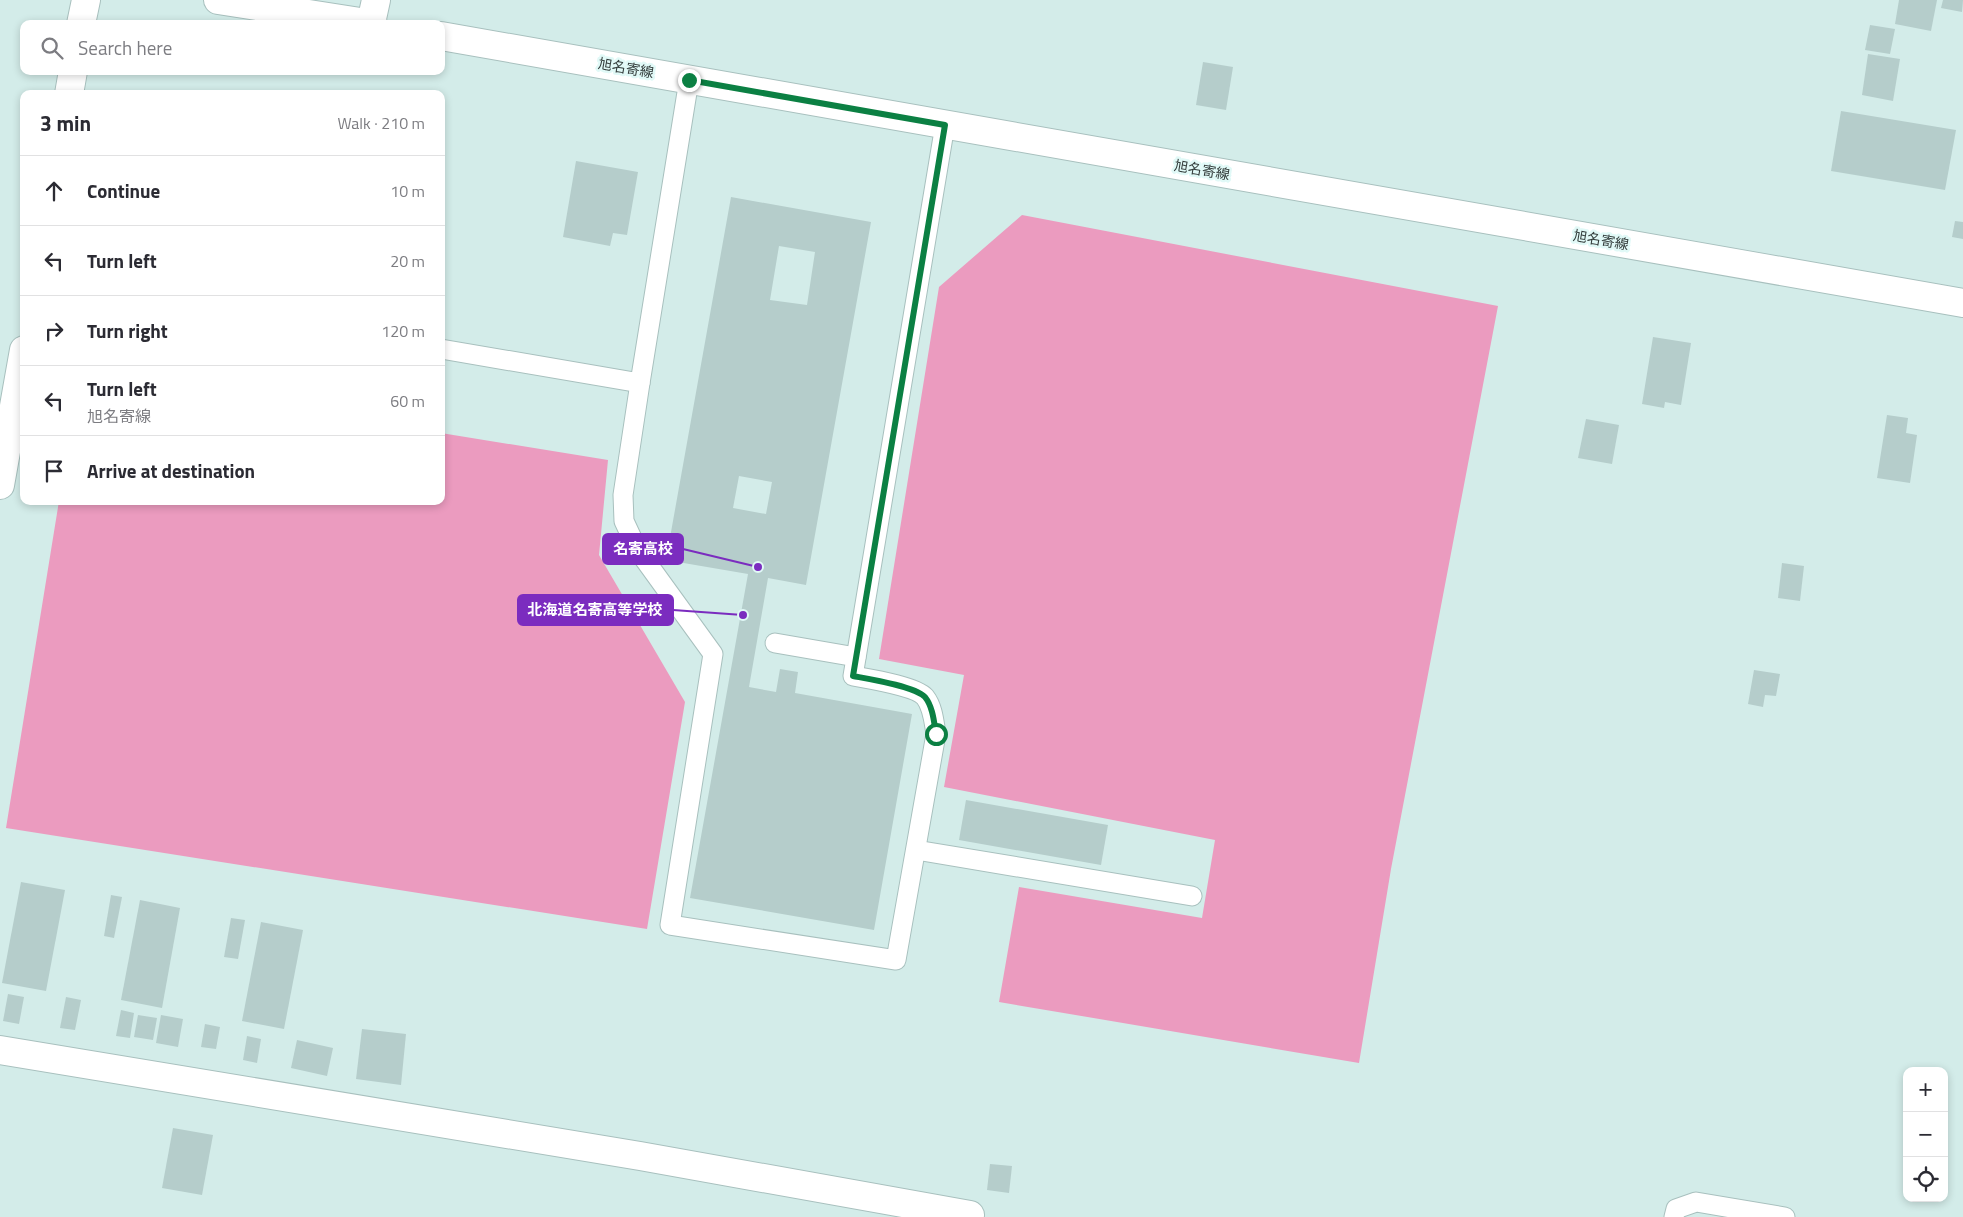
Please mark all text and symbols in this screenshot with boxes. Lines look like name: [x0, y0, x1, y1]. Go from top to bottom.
search box: [20, 20, 445, 75]
text: Search here: [78, 33, 172, 62]
icon: search: [38, 34, 66, 62]
street label: 旭名寄線: [597, 52, 655, 83]
route end: [678, 69, 701, 92]
text: 3 min: [40, 107, 91, 139]
text: Walk · 210 m: [337, 111, 425, 135]
street label: 旭名寄線: [1173, 154, 1231, 185]
text: Continue: [87, 176, 160, 205]
icon: ahead: [40, 177, 68, 205]
text: 10 m: [390, 179, 425, 203]
street label: 旭名寄線: [1572, 224, 1630, 255]
text: Turn left: [87, 246, 157, 275]
icon: left: [40, 247, 68, 275]
text: 20 m: [390, 249, 425, 273]
text: Turn right: [87, 316, 168, 345]
icon: right: [40, 317, 68, 345]
text: 120 m: [381, 319, 425, 343]
text: Turn left: [87, 374, 157, 403]
icon: left: [40, 387, 68, 415]
text: 60 m: [390, 389, 425, 413]
text: 旭名寄線: [87, 404, 151, 428]
text: Arrive at destination: [87, 456, 255, 485]
icon: arrive: [40, 457, 68, 485]
callout: 名寄高校: [603, 534, 683, 564]
text: 名寄高校: [613, 537, 673, 560]
callout: 北海道名寄高等学校: [518, 595, 673, 625]
text: 北海道名寄高等学校: [527, 598, 663, 621]
route start: [925, 723, 948, 746]
map controls: [1903, 1067, 1948, 1202]
button: +: [1903, 1067, 1948, 1112]
button: −: [1903, 1112, 1948, 1157]
button: locate: [1903, 1157, 1948, 1202]

